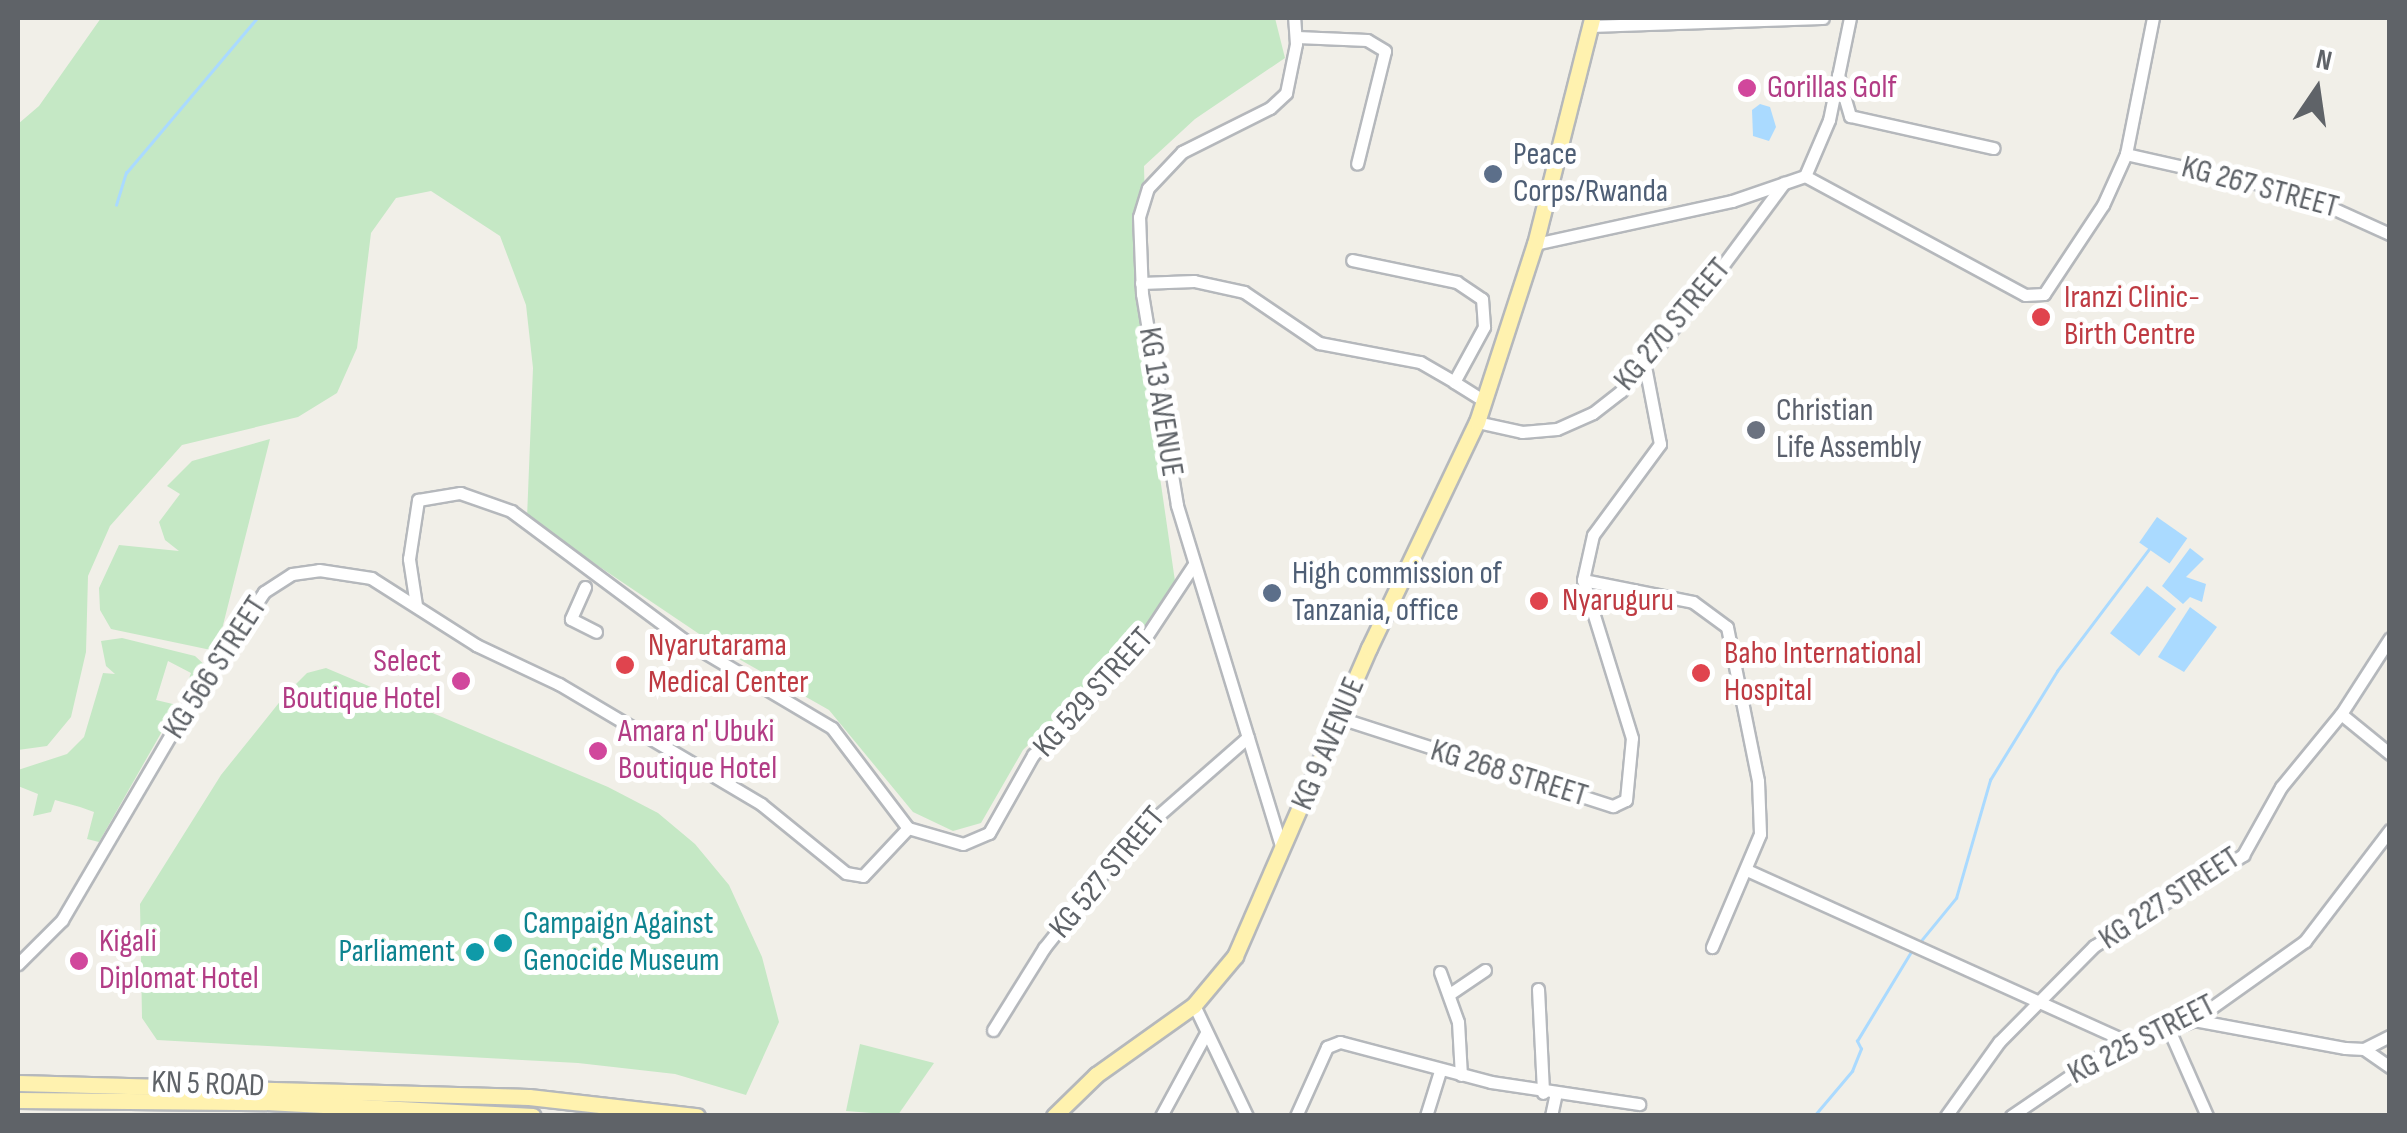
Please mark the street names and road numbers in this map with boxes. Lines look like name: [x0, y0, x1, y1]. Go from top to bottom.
street label: KG 267 STREET: [2177, 149, 2343, 227]
street label: KG 270 STREET: [1607, 251, 1739, 399]
street label: KG 13 AVENUE: [1129, 325, 1191, 479]
street label: KG 566 STREET: [156, 590, 276, 746]
street label: KG 529 STREET: [1026, 620, 1162, 766]
street label: KG 9 AVENUE: [1284, 672, 1374, 816]
street label: KG 268 STREET: [1426, 732, 1592, 816]
street label: KG 527 STREET: [1042, 799, 1174, 947]
street label: KG 227 STREET: [2092, 839, 2248, 959]
street label: KG 225 STREET: [2062, 987, 2222, 1093]
street label: KN 5 ROAD: [151, 1064, 265, 1106]

